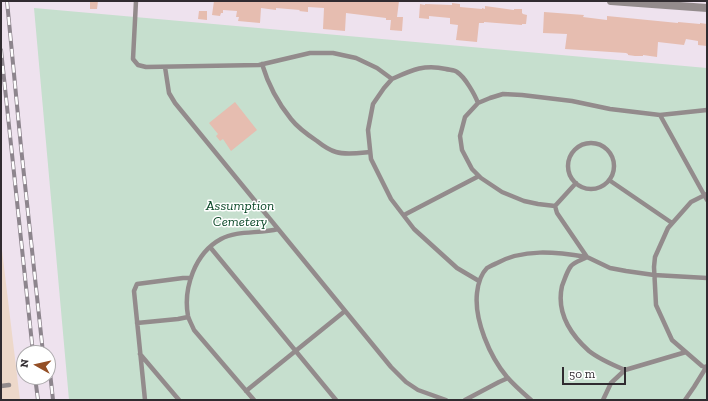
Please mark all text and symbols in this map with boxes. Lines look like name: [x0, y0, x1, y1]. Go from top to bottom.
park label: Assumption Cemetery: [206, 198, 274, 230]
north arrow: [16, 345, 56, 385]
text: N: [18, 358, 32, 368]
scale bar: [564, 359, 628, 385]
text: 50 m: [569, 367, 595, 381]

